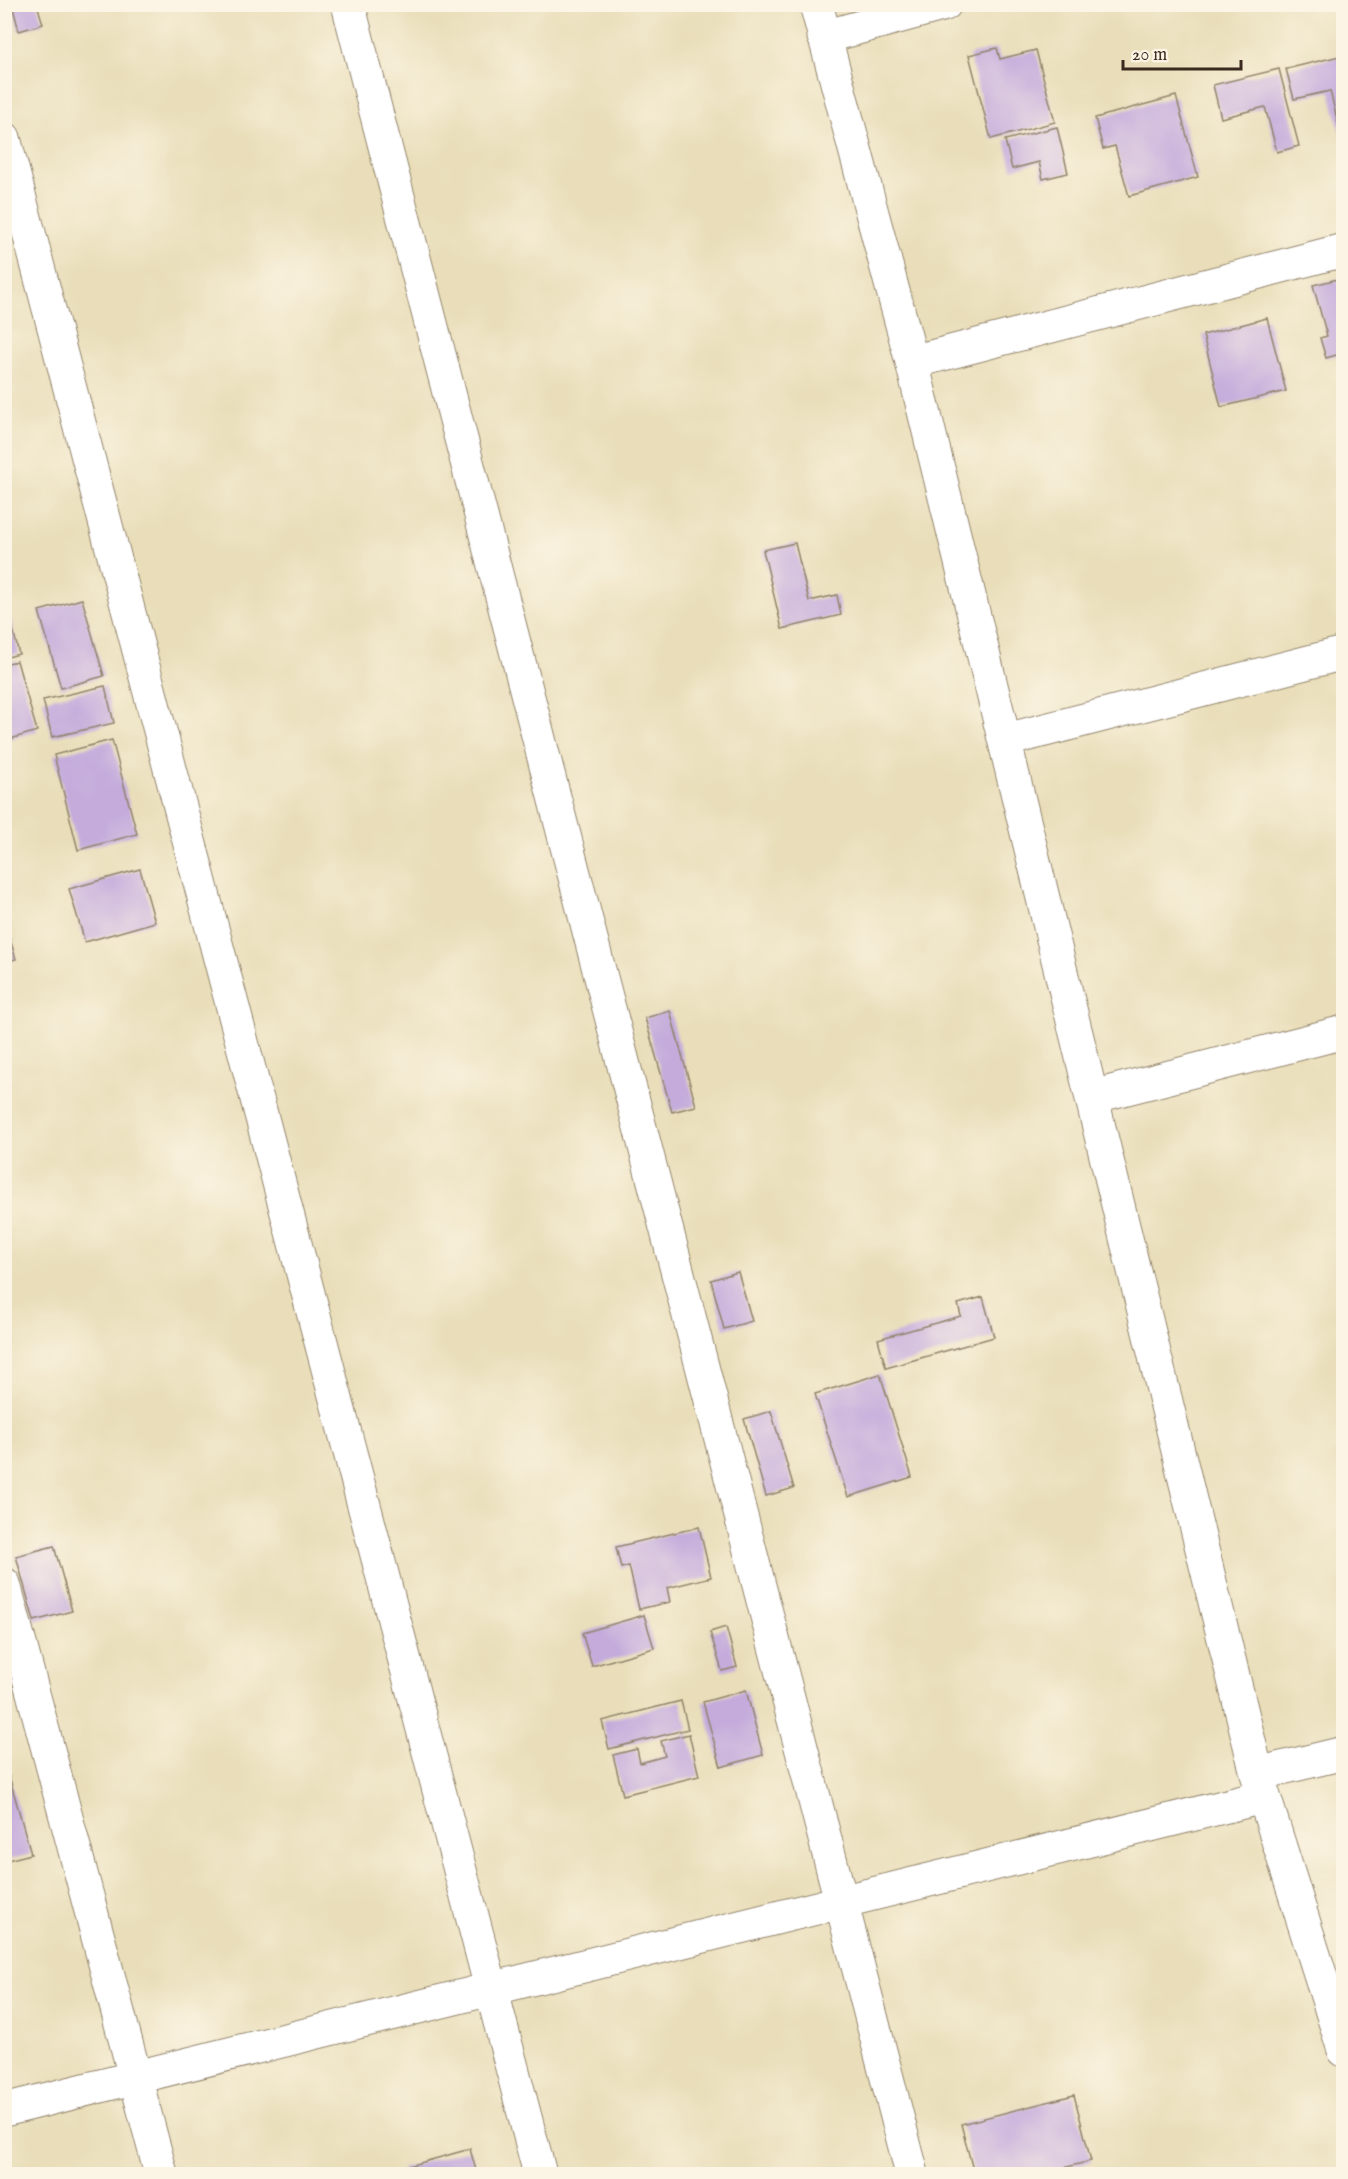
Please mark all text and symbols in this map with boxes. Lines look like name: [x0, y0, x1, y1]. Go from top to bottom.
scale bar: [1123, 33, 1242, 71]
text: 20 m: [1132, 44, 1167, 67]

